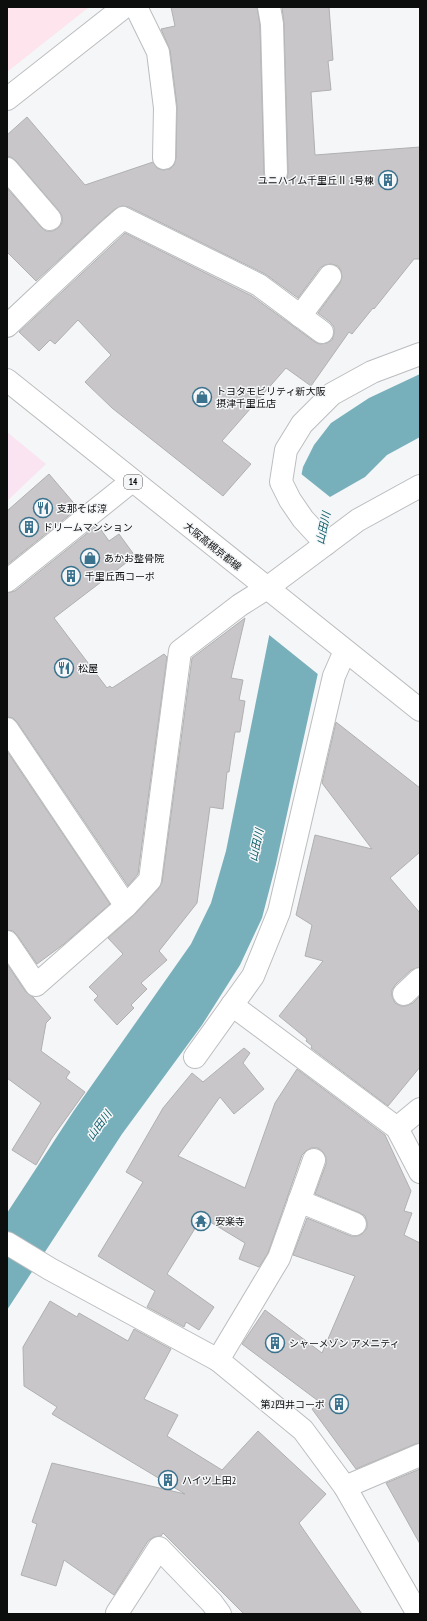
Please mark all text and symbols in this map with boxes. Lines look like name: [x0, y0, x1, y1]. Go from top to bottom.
building icon: ユニハイム千里丘Ⅱ 1号棟: [377, 169, 399, 191]
place label: ユニハイム千里丘Ⅱ 1号棟: [258, 174, 374, 187]
place label: トヨタモビリティ新大阪 摂津千里丘店: [216, 385, 325, 410]
shop icon: トヨタモビリティ新大阪 摂津千里丘店: [191, 386, 213, 408]
road number: 14: [124, 475, 142, 489]
restaurant icon: 支那そば淳: [32, 497, 54, 519]
place label: 支那そば淳: [57, 502, 107, 515]
water label: 山田川: [313, 509, 333, 546]
building icon: ドリームマンション: [18, 516, 40, 538]
street label: 大阪高槻京都線: [181, 519, 244, 573]
place label: ドリームマンション: [43, 521, 133, 534]
shop icon: あかお整骨院: [79, 547, 101, 569]
place label: あかお整骨院: [104, 552, 164, 565]
building icon: 千里丘西コーポ: [60, 565, 82, 587]
place label: 千里丘西コーポ: [85, 570, 155, 583]
restaurant icon: 松屋: [53, 657, 75, 679]
place label: 松屋: [78, 662, 98, 675]
water label: 山田川: [246, 826, 266, 863]
water label: 山田川: [84, 1107, 115, 1142]
temple icon: 安楽寺: [190, 1210, 212, 1232]
place label: 安楽寺: [215, 1215, 245, 1228]
building icon: シャーメゾン アメニティ: [264, 1332, 286, 1354]
place label: シャーメゾン アメニティ: [289, 1337, 400, 1350]
building icon: 第2四井コーポ: [328, 1393, 350, 1415]
place label: 第2四井コーポ: [261, 1398, 325, 1411]
building icon: ハイツ上田2: [157, 1469, 179, 1491]
place label: ハイツ上田2: [182, 1474, 236, 1487]

